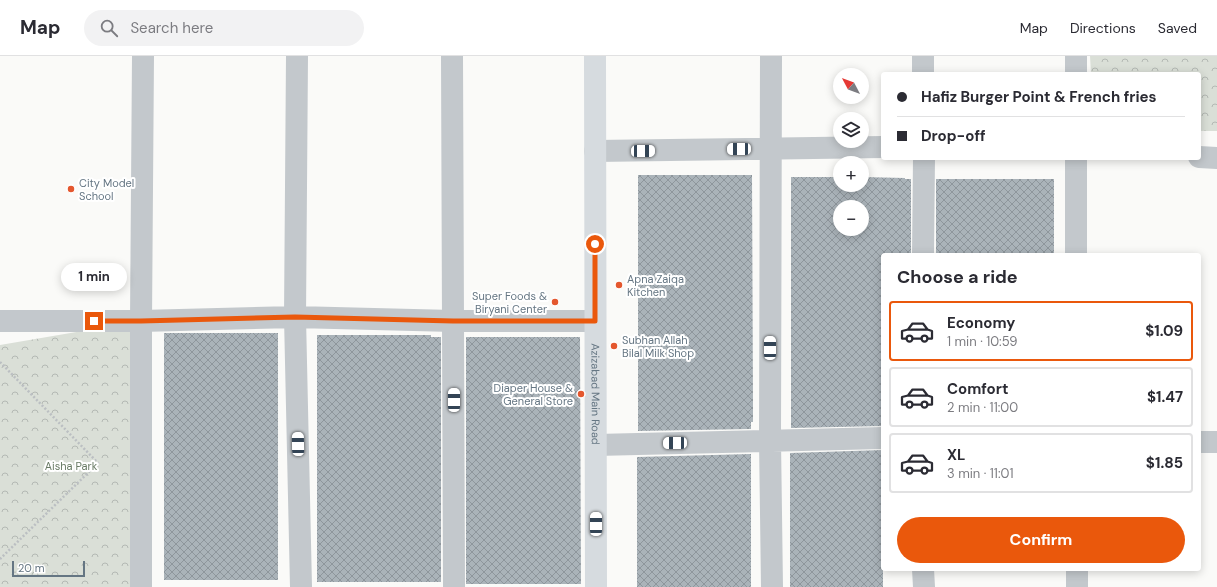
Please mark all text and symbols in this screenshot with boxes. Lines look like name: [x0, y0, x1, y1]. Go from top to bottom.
search box: [84, 10, 364, 46]
text: Map: [20, 15, 60, 40]
icon: search: [98, 17, 120, 39]
text: Search here: [130, 18, 213, 38]
text: Map: [1020, 19, 1048, 37]
text: Directions: [1070, 19, 1136, 37]
text: Saved: [1158, 19, 1197, 37]
north arrow: [833, 68, 869, 104]
map controls: [833, 68, 869, 236]
text: Hafiz Burger Point & French fries: [921, 87, 1157, 107]
button: layers: [833, 112, 869, 148]
text: Drop-off: [921, 126, 986, 146]
car: [727, 143, 751, 155]
car: [631, 145, 655, 157]
button: +: [833, 156, 869, 192]
place label: City Model School: [79, 176, 134, 203]
marker: City Model School: [66, 184, 76, 194]
button: −: [833, 200, 869, 236]
route start: [586, 235, 604, 253]
callout: 1 min: [61, 263, 127, 291]
text: Choose a ride: [897, 265, 1018, 289]
text: 1 min: [78, 268, 110, 285]
place label: Apna Zaiqa Kitchen: [627, 272, 684, 299]
marker: Apna Zaiqa Kitchen: [614, 280, 624, 290]
place label: Super Foods & Biryani Center: [472, 289, 547, 316]
marker: Super Foods & Biryani Center: [550, 297, 560, 307]
route end: [85, 312, 103, 330]
icon: car: [899, 313, 935, 349]
text: Economy: [947, 313, 1015, 333]
text: $1.09: [1145, 321, 1183, 341]
place label: Subhan Allah Bilal Milk Shop: [622, 333, 694, 360]
text: 1 min · 10:59: [947, 333, 1017, 350]
car: [764, 336, 776, 360]
marker: Subhan Allah Bilal Milk Shop: [609, 341, 619, 351]
street label: Azizabad Main Road: [589, 343, 603, 445]
icon: car: [899, 379, 935, 415]
text: Comfort: [947, 379, 1008, 399]
place label: Diaper House & General Store: [494, 381, 573, 408]
text: $1.47: [1147, 387, 1183, 407]
car: [448, 388, 460, 412]
marker: Diaper House & General Store: [576, 389, 586, 399]
text: 2 min · 11:00: [947, 399, 1018, 416]
car: [292, 432, 304, 456]
car: [663, 437, 687, 449]
icon: car: [899, 445, 935, 481]
text: XL: [947, 445, 965, 465]
text: $1.85: [1146, 453, 1183, 473]
park label: Aisha Park: [45, 459, 98, 473]
text: 3 min · 11:01: [947, 465, 1013, 482]
car: [590, 512, 602, 536]
button: Confirm: [897, 517, 1185, 563]
scale bar: [12, 559, 85, 578]
text: 20 m: [18, 561, 44, 575]

